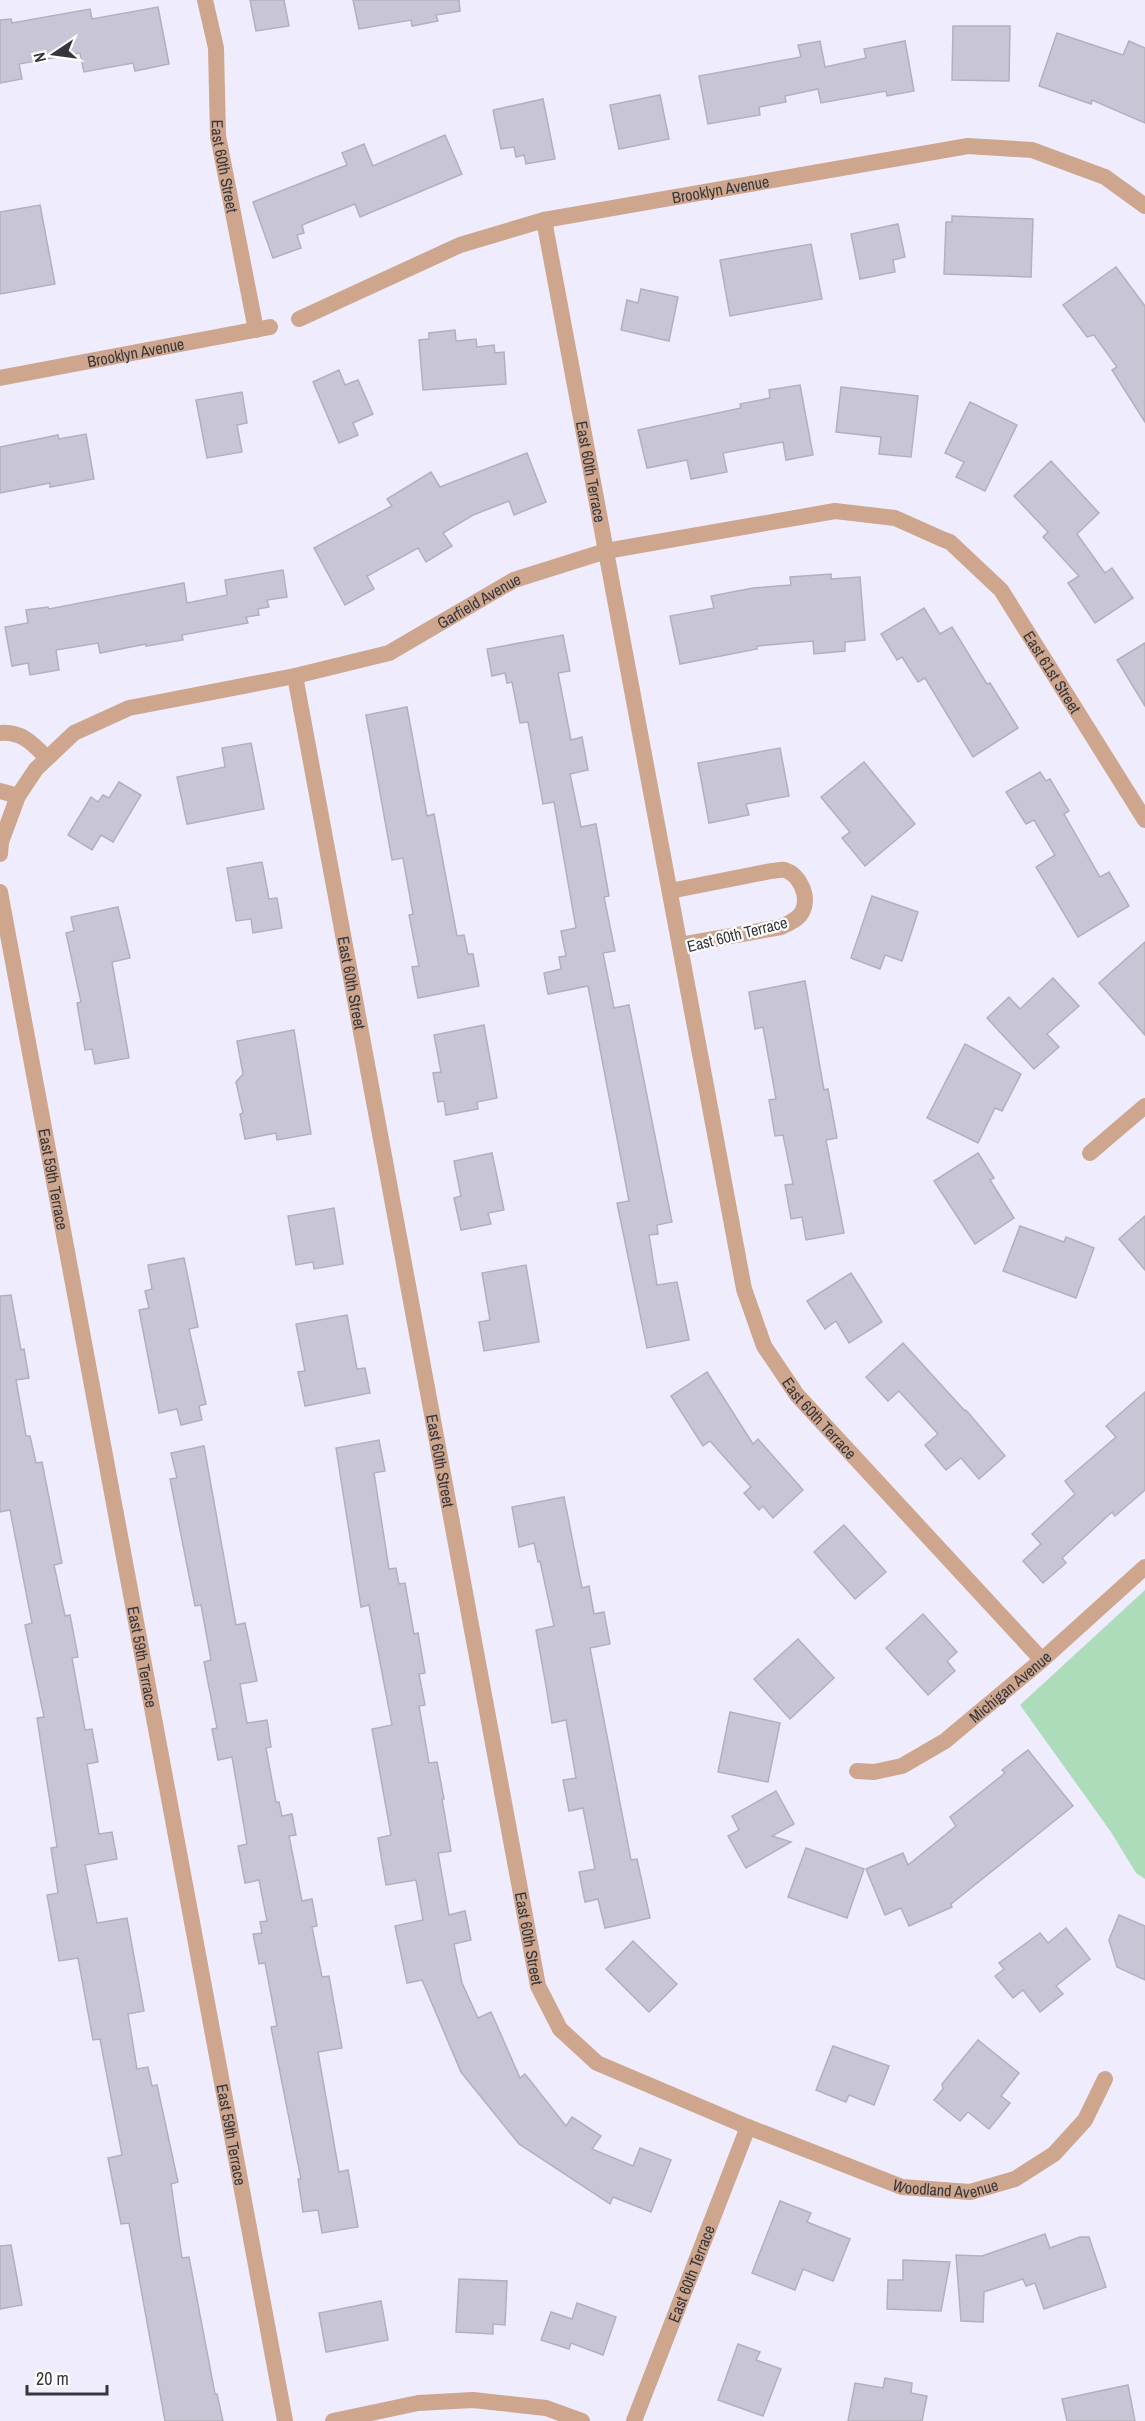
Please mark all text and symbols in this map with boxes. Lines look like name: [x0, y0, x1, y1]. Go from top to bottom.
north arrow: [24, 24, 84, 84]
text: N: [28, 50, 51, 64]
street label: East 60th Street: [207, 119, 244, 215]
street label: Brooklyn Avenue: [670, 170, 771, 208]
street label: Brooklyn Avenue: [85, 332, 186, 372]
street label: East 60th Terrace: [571, 419, 611, 524]
street label: Garfield Avenue: [433, 568, 523, 634]
street label: East 61st Street: [1018, 627, 1087, 718]
street label: East 60th Terrace: [685, 911, 789, 957]
street label: East 60th Street: [332, 934, 371, 1031]
street label: East 59th Terrace: [33, 1127, 74, 1232]
street label: East 60th Terrace: [777, 1373, 862, 1464]
street label: East 60th Street: [421, 1412, 460, 1509]
street label: East 59th Terrace: [122, 1604, 163, 1709]
street label: Michigan Avenue: [964, 1646, 1056, 1728]
street label: East 60th Street: [510, 1890, 549, 1987]
street label: East 59th Terrace: [211, 2082, 252, 2187]
street label: Woodland Avenue: [889, 2173, 1001, 2203]
street label: East 60th Terrace: [662, 2222, 720, 2326]
scale bar: [27, 2358, 106, 2396]
text: 20 m: [36, 2366, 69, 2391]

